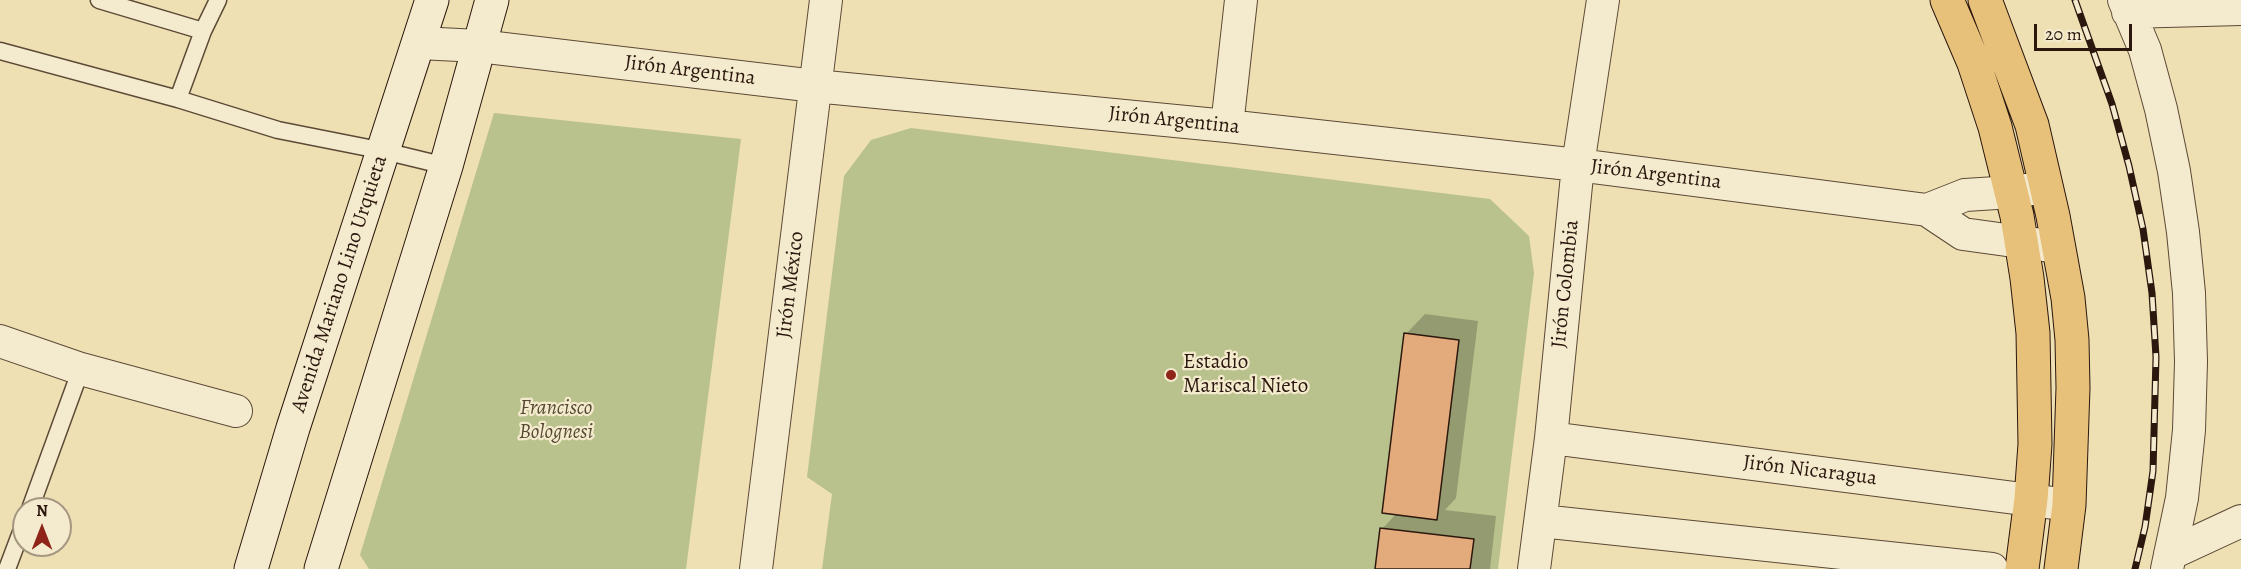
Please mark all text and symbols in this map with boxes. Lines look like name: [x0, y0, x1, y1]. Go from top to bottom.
scale bar: [2037, 12, 2134, 50]
text: 20 m: [2045, 22, 2082, 46]
street label: Jirón Argentina: [623, 50, 757, 92]
street label: Jirón Argentina: [1107, 102, 1241, 140]
street label: Avenida Mariano Lino Urquieta: [286, 152, 394, 416]
street label: Jirón Argentina: [1589, 154, 1723, 196]
street label: Jirón Colombia: [1547, 219, 1585, 349]
street label: Jirón México: [772, 230, 810, 340]
place label: Estadio Mariscal Nieto: [1183, 350, 1308, 400]
marker: Estadio Mariscal Nieto: [1164, 368, 1178, 382]
park label: Francisco Bolognesi: [519, 396, 593, 446]
street label: Jirón Nicaragua: [1742, 450, 1878, 492]
north arrow: [12, 497, 72, 557]
text: N: [36, 500, 48, 522]

